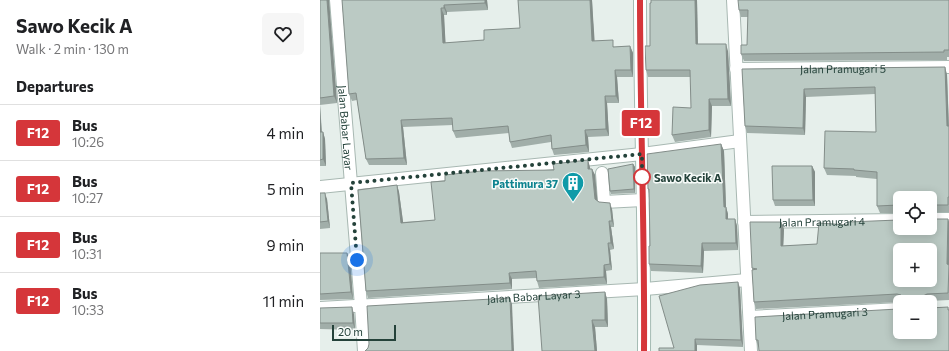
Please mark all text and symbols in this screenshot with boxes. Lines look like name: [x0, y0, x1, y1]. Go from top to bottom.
button: heart: [262, 13, 304, 55]
text: Sawo Kecik A: [16, 14, 133, 37]
text: Walk · 2 min · 130 m: [16, 41, 129, 57]
street label: Jalan Pramugari 5: [800, 61, 886, 76]
text: Departures: [16, 77, 94, 95]
street label: Jalan Babar Layar: [335, 85, 356, 171]
line badge: F12: [618, 110, 664, 136]
text: F12: [630, 114, 652, 131]
text: Bus: [72, 116, 97, 134]
text: F12: [27, 124, 49, 141]
text: 4 min: [267, 124, 304, 142]
text: 10:26: [72, 134, 104, 150]
marker: Sawo Kecik A: [633, 168, 651, 186]
building icon: Pattimura 37: [560, 170, 586, 203]
place label: Sawo Kecik A: [654, 171, 722, 184]
text: Bus: [72, 172, 97, 190]
place label: Pattimura 37: [492, 177, 558, 190]
text: F12: [27, 180, 49, 197]
text: 5 min: [267, 180, 304, 198]
text: 10:27: [72, 190, 103, 206]
map controls: [893, 191, 937, 339]
button: locate: [893, 191, 937, 235]
street label: Jalan Pramugari 4: [779, 214, 866, 229]
text: Bus: [72, 228, 97, 246]
text: F12: [27, 236, 49, 253]
text: 9 min: [266, 236, 304, 254]
button: +: [893, 243, 937, 287]
text: 10:31: [72, 246, 102, 262]
your location: [347, 250, 367, 270]
text: Bus: [72, 284, 97, 302]
street label: Jalan Babar Layar 3: [486, 286, 581, 306]
text: F12: [27, 292, 49, 309]
text: 11 min: [263, 292, 304, 310]
button: −: [893, 295, 937, 339]
text: 10:33: [72, 302, 104, 318]
street label: Jalan Pramugari 3: [782, 304, 868, 323]
scale bar: [332, 323, 396, 342]
text: 20 m: [338, 325, 363, 338]

